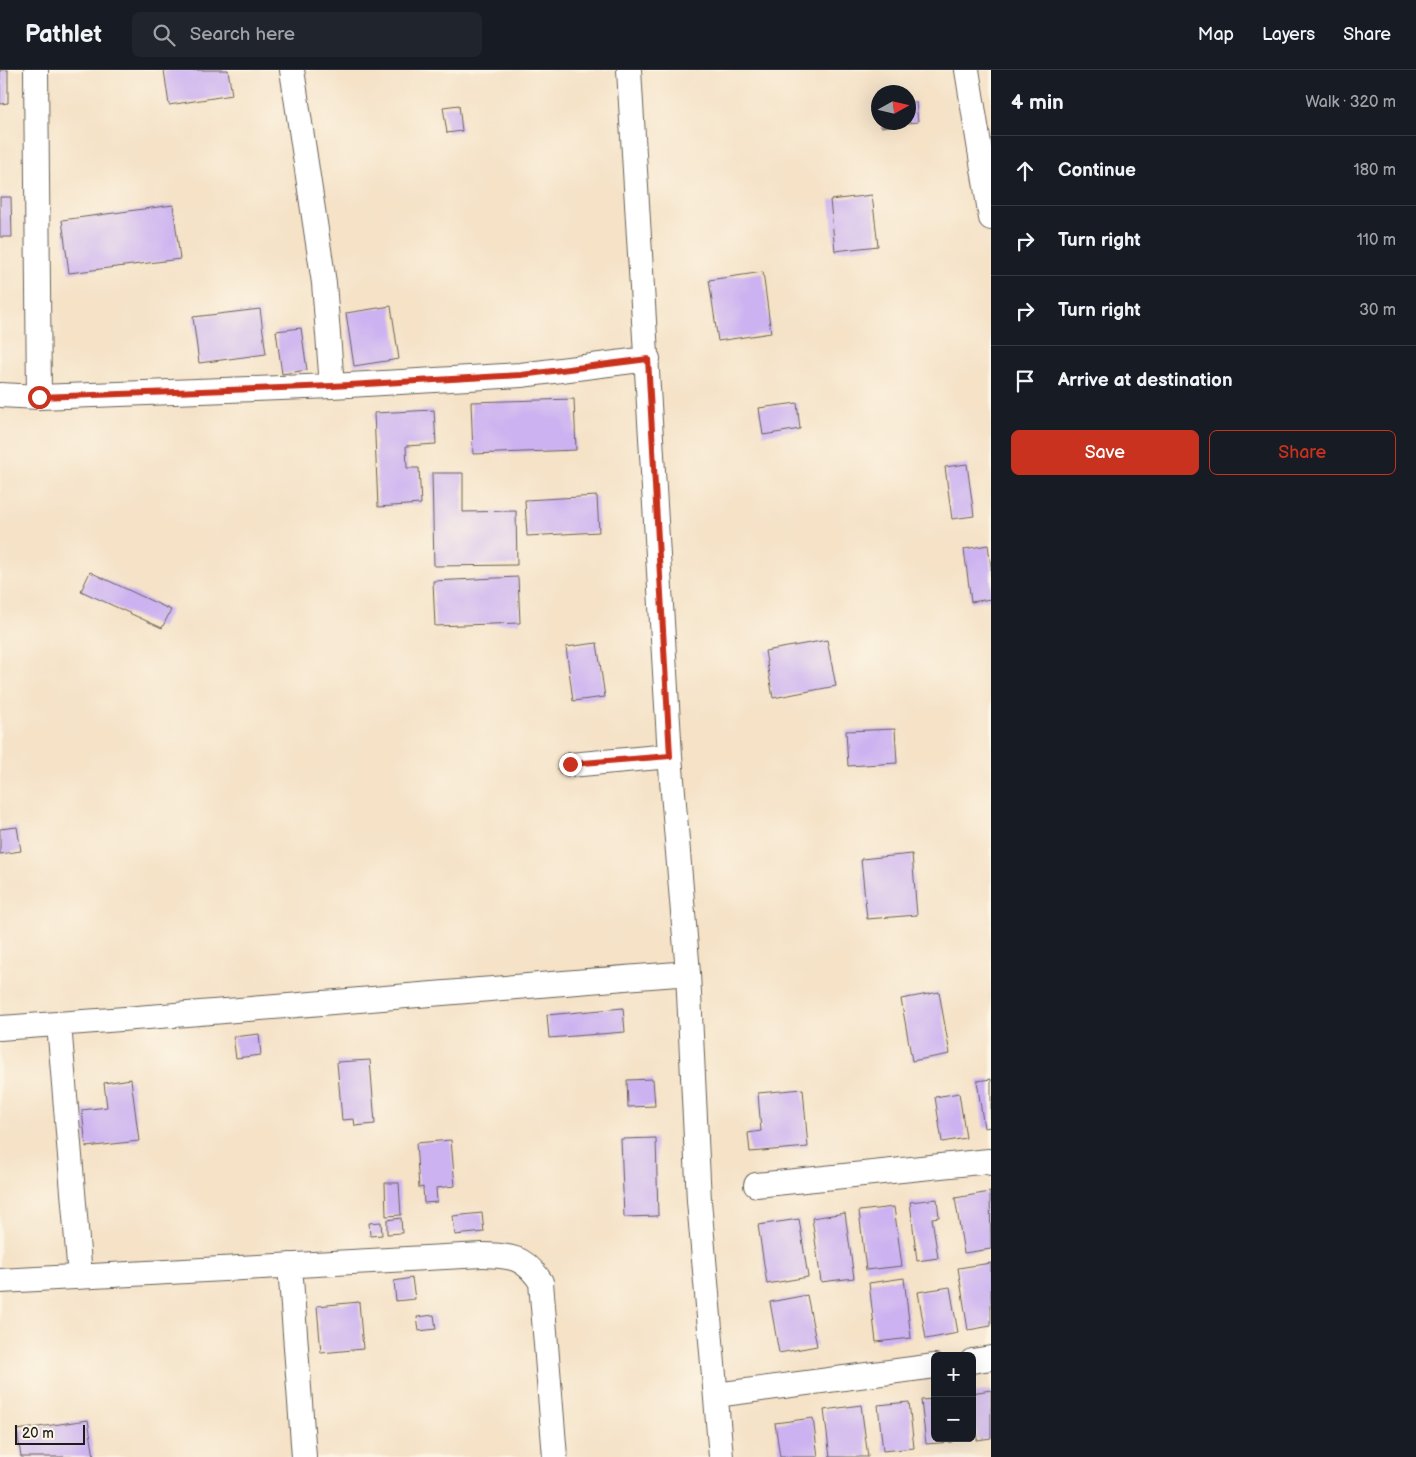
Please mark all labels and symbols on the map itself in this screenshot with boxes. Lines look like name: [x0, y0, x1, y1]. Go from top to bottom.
north arrow: [871, 85, 916, 130]
route start: [28, 386, 51, 409]
route end: [559, 753, 582, 776]
scale bar: [15, 1422, 85, 1445]

